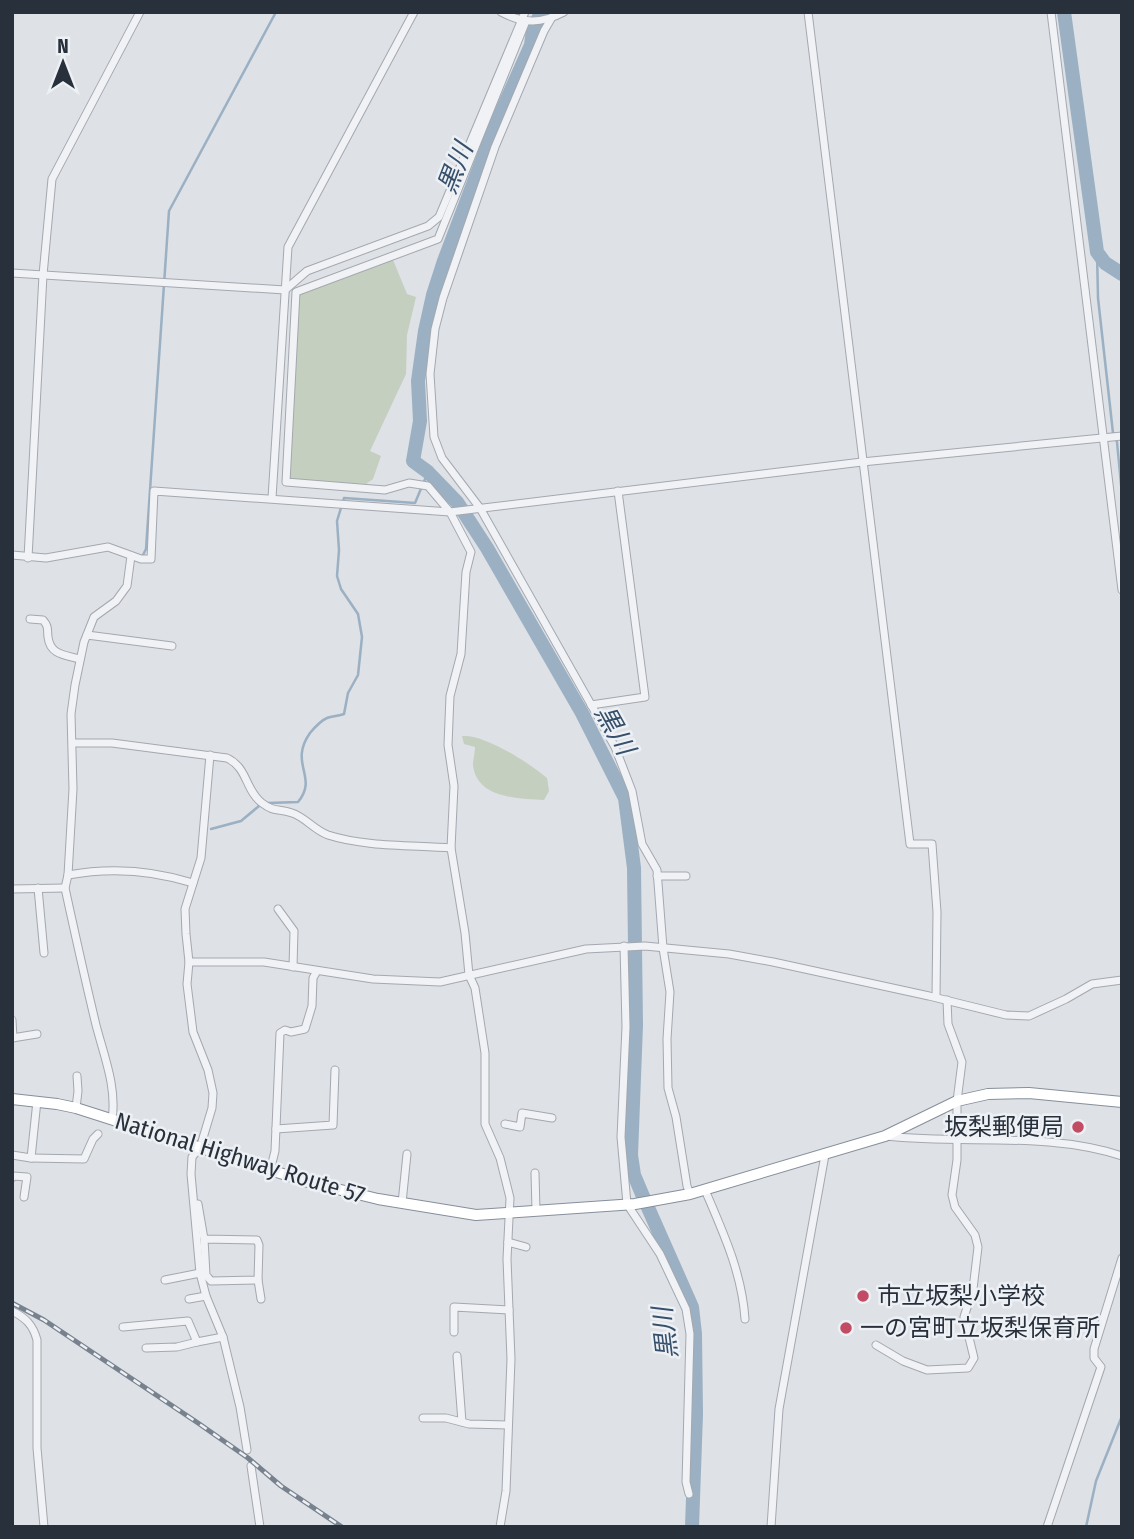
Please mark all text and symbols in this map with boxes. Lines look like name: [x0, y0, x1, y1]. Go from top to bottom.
north arrow: [28, 28, 98, 98]
text: N: [57, 35, 69, 58]
water label: 黒川: [432, 136, 480, 198]
water label: 黒川: [588, 700, 642, 763]
street label: National Highway Route 57: [112, 1107, 369, 1209]
place label: 坂梨郵便局: [944, 1113, 1064, 1141]
marker: 坂梨郵便局: [1070, 1119, 1086, 1135]
place label: 市立坂梨小学校: [877, 1282, 1045, 1310]
marker: 市立坂梨小学校: [855, 1288, 871, 1304]
water label: 黒川: [647, 1302, 684, 1361]
place label: 一の宮町立坂梨保育所: [860, 1314, 1100, 1342]
marker: 一の宮町立坂梨保育所: [838, 1320, 854, 1336]

